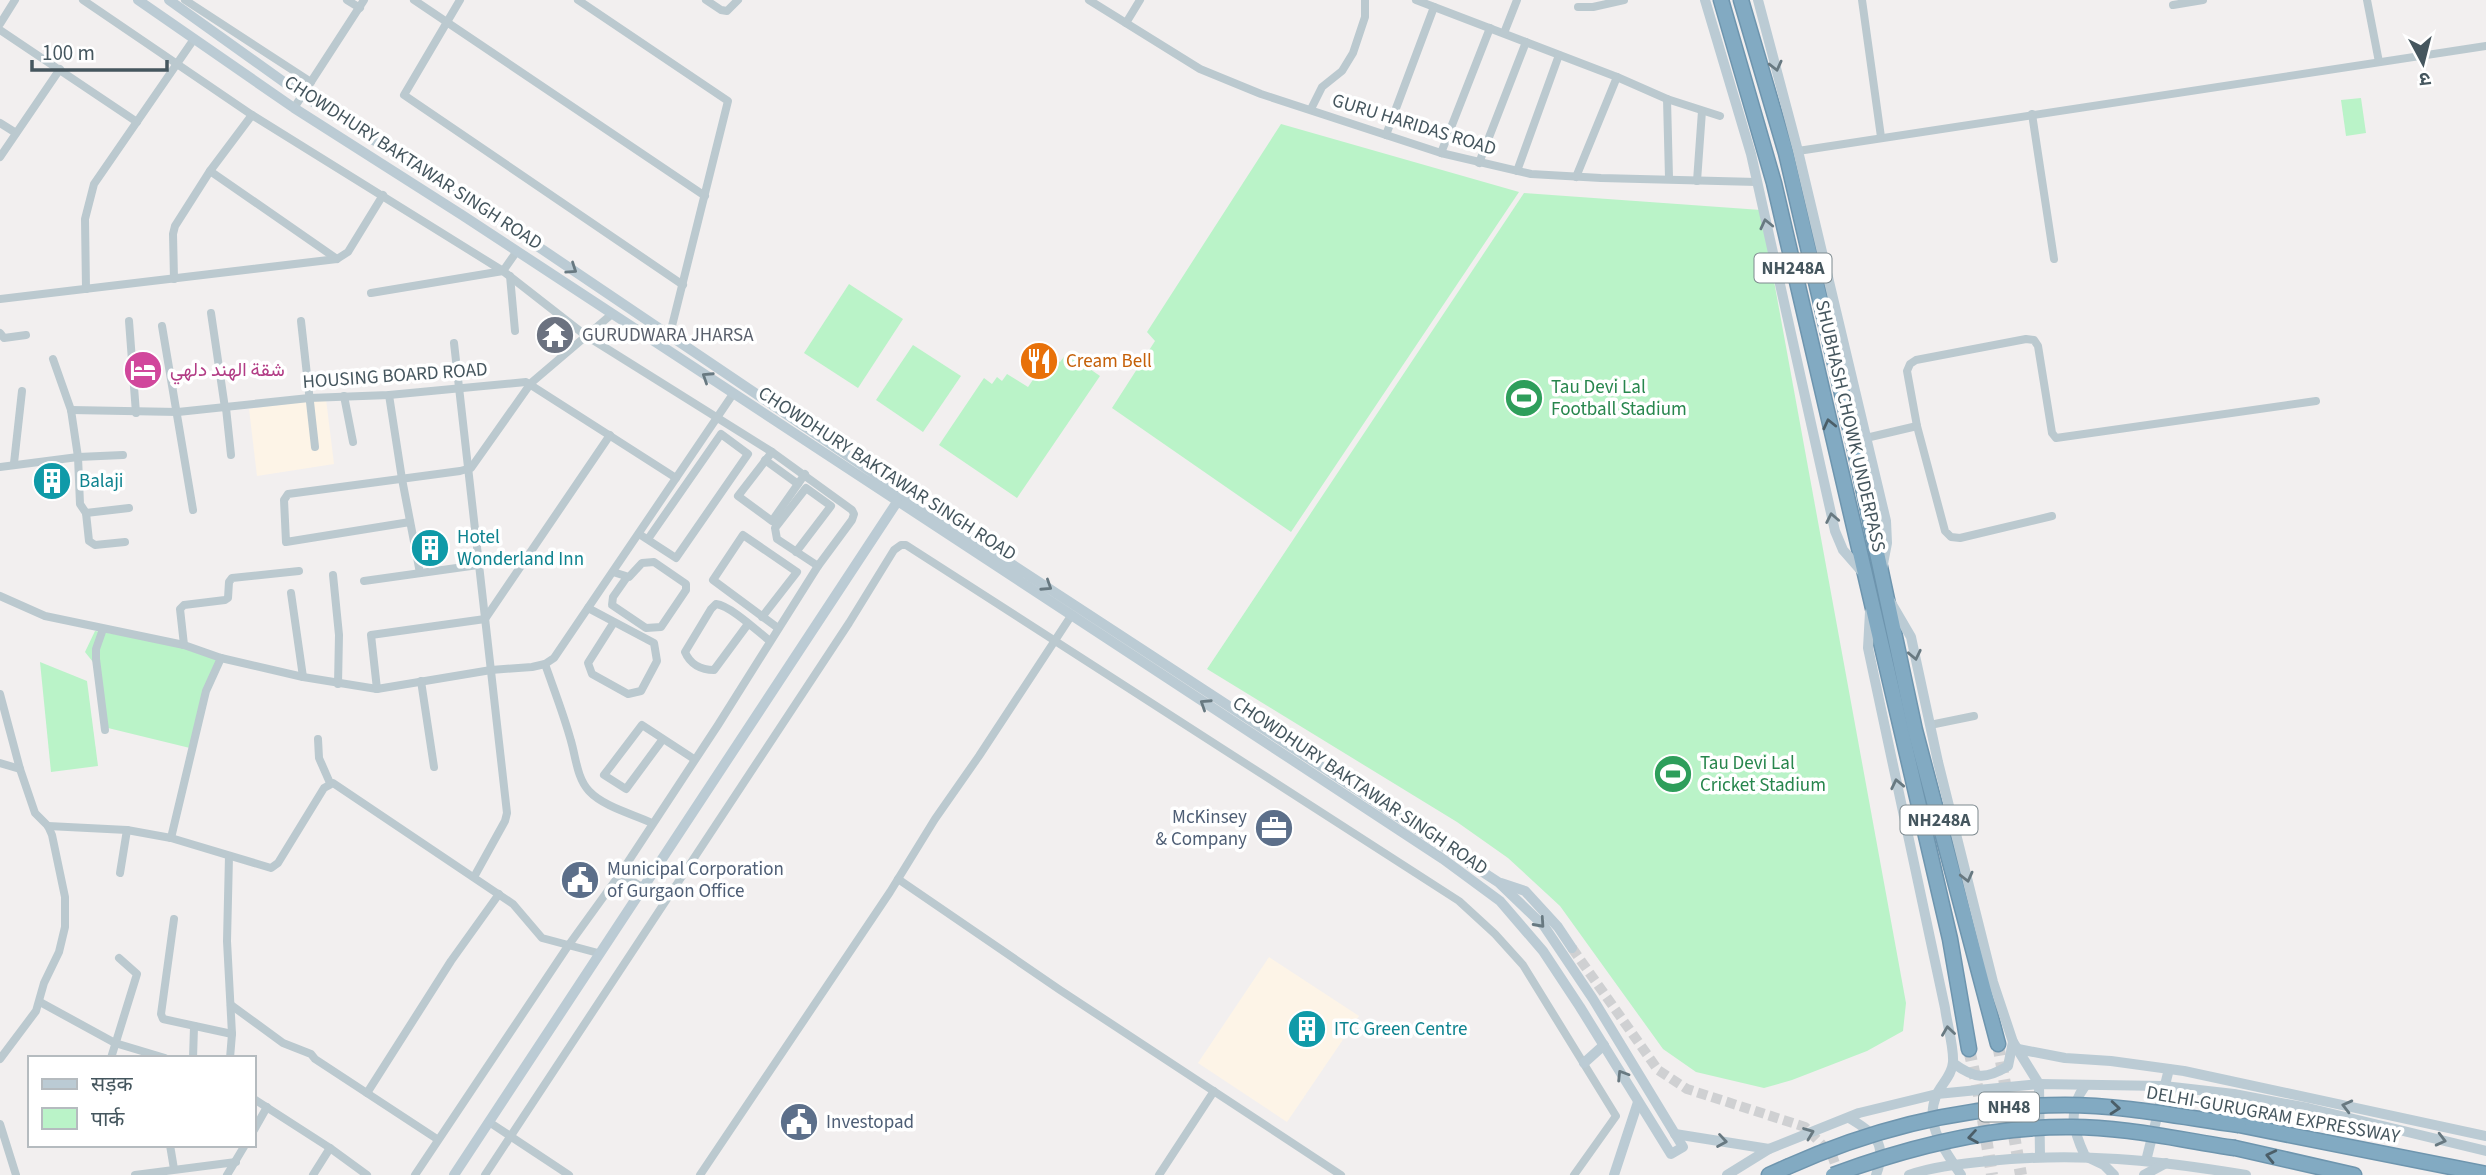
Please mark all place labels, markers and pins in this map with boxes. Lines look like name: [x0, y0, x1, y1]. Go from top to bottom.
temple icon: GURUDWARA JHARSA: [534, 314, 576, 356]
place label: GURUDWARA JHARSA: [582, 322, 754, 349]
restaurant icon: Cream Bell: [1018, 340, 1060, 382]
place label: Cream Bell: [1066, 348, 1152, 375]
hotel icon: شقة الهند دلهي: [122, 349, 164, 391]
place label: شقة الهند دلهي: [170, 357, 285, 385]
place label: Tau Devi Lal Football Stadium: [1551, 374, 1687, 423]
sports icon: Tau Devi Lal Football Stadium: [1503, 377, 1545, 419]
building icon: Balaji: [31, 460, 73, 502]
place label: Balaji: [79, 468, 124, 495]
place label: Hotel Wonderland Inn: [457, 524, 584, 573]
building icon: Hotel Wonderland Inn: [409, 527, 451, 569]
place label: Tau Devi Lal Cricket Stadium: [1700, 750, 1826, 799]
sports icon: Tau Devi Lal Cricket Stadium: [1652, 753, 1694, 795]
place label: McKinsey & Company: [1156, 804, 1247, 853]
office icon: McKinsey & Company: [1253, 807, 1295, 849]
place label: Municipal Corporation of Gurgaon Office: [607, 856, 784, 905]
public building icon: Municipal Corporation of Gurgaon Office: [559, 859, 601, 901]
building icon: ITC Green Centre: [1286, 1008, 1328, 1050]
place label: ITC Green Centre: [1334, 1016, 1467, 1043]
public building icon: Investopad: [778, 1101, 820, 1143]
place label: Investopad: [826, 1109, 914, 1136]

